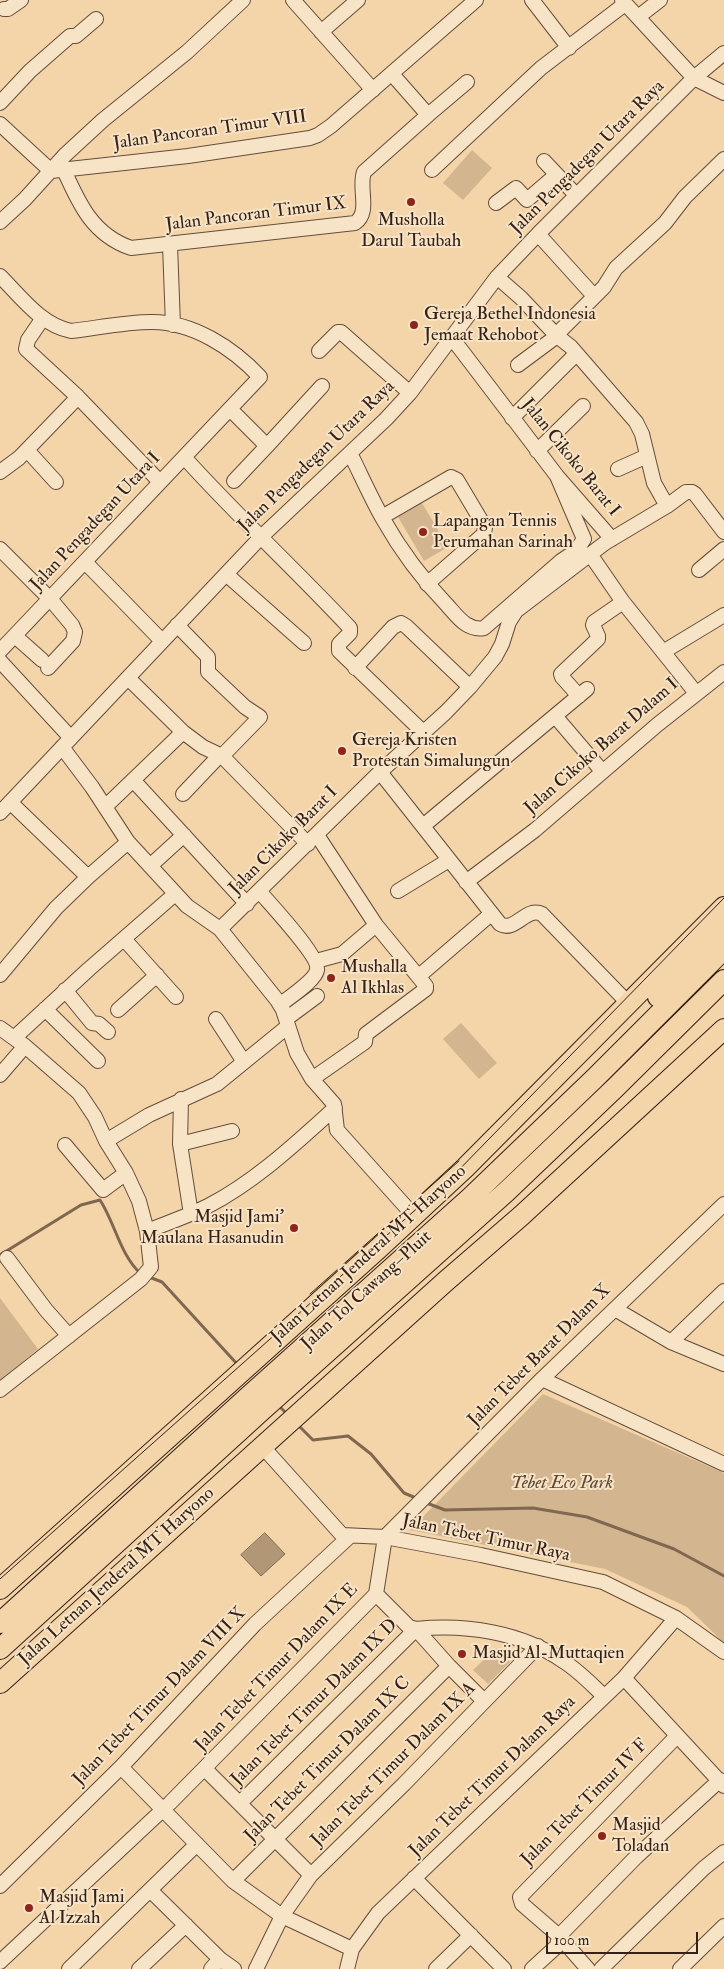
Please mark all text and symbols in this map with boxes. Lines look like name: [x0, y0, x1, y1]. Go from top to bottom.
street label: Jalan Pengadegan Utara Raya: [506, 76, 670, 240]
street label: Jalan Pancoran Timur VIII: [112, 107, 308, 155]
street label: Jalan Pancoran Timur IX: [164, 193, 348, 237]
marker: Musholla Darul Taubah: [405, 196, 417, 208]
place label: Musholla Darul Taubah: [361, 210, 461, 252]
place label: Gereja Bethel Indonesia Jemaat Rehobot: [424, 304, 596, 346]
marker: Gereja Bethel Indonesia Jemaat Rehobot: [408, 319, 420, 331]
street label: Jalan Pengadegan Utara Raya: [234, 376, 400, 538]
street label: Jalan Cikoko Barat I: [516, 395, 624, 521]
street label: Jalan Pengadegan Utara I: [26, 448, 166, 596]
place label: Lapangan Tennis Perumahan Sarinah: [433, 511, 573, 554]
marker: Lapangan Tennis Perumahan Sarinah: [417, 526, 429, 538]
street label: Jalan Cikoko Barat Dalam I: [521, 674, 683, 820]
place label: Gereja Kristen Protestan Simalungun: [352, 730, 510, 772]
marker: Gereja Kristen Protestan Simalungun: [336, 745, 348, 757]
street label: Jalan Cikoko Barat I: [225, 782, 343, 900]
place label: Mushalla Al Ikhlas: [341, 957, 407, 1000]
marker: Mushalla Al Ikhlas: [325, 972, 337, 984]
street label: Jalan Letnan Jenderal MT Haryono: [267, 1161, 471, 1349]
place label: Masjid Jami' Maulana Hasanudin: [140, 1207, 284, 1250]
marker: Masjid Jami' Maulana Hasanudin: [288, 1222, 300, 1234]
street label: Jalan Tol Cawang–Pluit: [297, 1227, 437, 1355]
street label: Jalan Tebet Barat Dalam X: [464, 1280, 616, 1432]
park label: Tebet Eco Park: [511, 1473, 613, 1495]
street label: Jalan Letnan Jenderal MT Haryono: [15, 1483, 219, 1671]
street label: Jalan Tebet Timur Raya: [400, 1511, 572, 1567]
street label: Jalan Tebet Timur Dalam IX E: [191, 1579, 363, 1757]
street label: Jalan Tebet Timur Dalam VIII X: [69, 1603, 251, 1791]
street label: Jalan Tebet Timur Dalam IX D: [227, 1615, 403, 1791]
place label: Masjid Al-Muttaqien: [472, 1643, 624, 1665]
marker: Masjid Al-Muttaqien: [456, 1648, 468, 1660]
street label: Jalan Tebet Timur Dalam IX C: [241, 1673, 415, 1847]
street label: Jalan Tebet Timur Dalam IX A: [307, 1678, 481, 1852]
street label: Jalan Tebet Timur Dalam Raya: [405, 1692, 581, 1862]
street label: Jalan Tebet Timur IV F: [517, 1735, 653, 1871]
place label: Masjid Toladan: [612, 1815, 669, 1858]
marker: Masjid Toladan: [596, 1830, 608, 1842]
place label: Masjid Jami Al Izzah: [39, 1887, 124, 1930]
marker: Masjid Jami Al Izzah: [23, 1902, 35, 1914]
scale bar: [549, 1922, 702, 1954]
text: 100 m: [554, 1931, 589, 1950]

